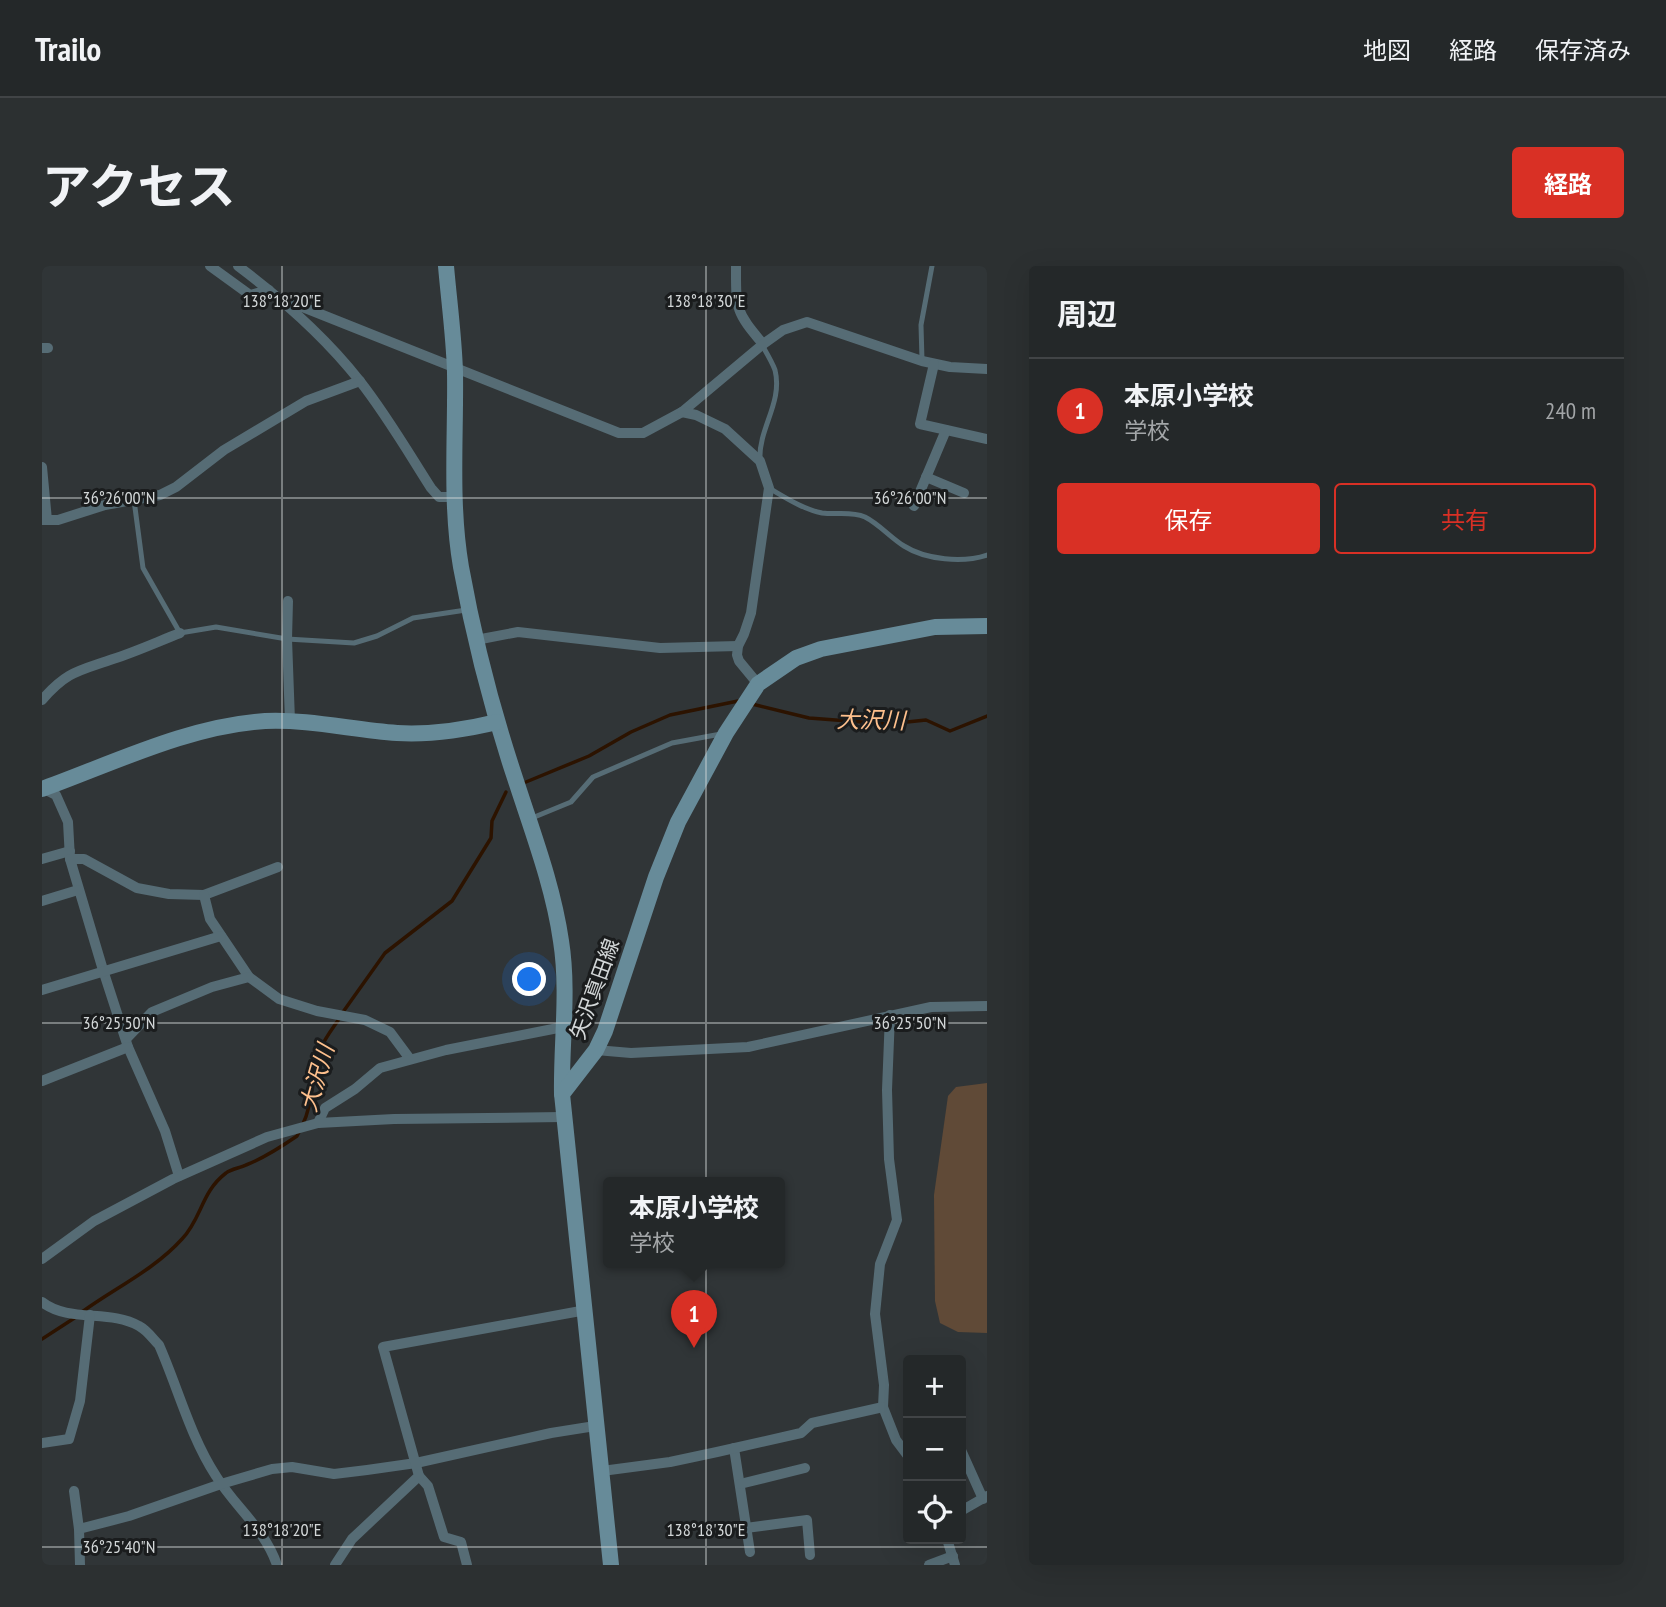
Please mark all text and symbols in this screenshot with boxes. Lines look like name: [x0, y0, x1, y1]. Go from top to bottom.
text: Trailo: [35, 27, 101, 70]
text: 地図: [1363, 35, 1411, 66]
text: 経路: [1449, 35, 1497, 66]
text: 保存済み: [1535, 35, 1631, 66]
button: 経路: [1512, 147, 1624, 218]
text: アクセス: [42, 154, 236, 218]
text: 138°18'20"E: [243, 289, 321, 312]
text: 138°18'30"E: [667, 289, 745, 312]
text: 周辺: [1057, 294, 1117, 333]
text: 本原小学校: [1124, 379, 1254, 412]
text: 1: [1075, 396, 1086, 425]
text: 240 m: [1545, 396, 1596, 425]
text: 学校: [1124, 416, 1170, 445]
button: 保存: [1057, 483, 1320, 554]
button: 共有: [1334, 483, 1596, 554]
text: 36°26'00"N: [83, 486, 155, 509]
text: 36°26'00"N: [874, 486, 946, 509]
water label: 大沢川: [836, 704, 909, 735]
street label: 矢沢真田線: [564, 935, 625, 1043]
your location: [512, 962, 546, 996]
text: 36°25'50"N: [83, 1011, 155, 1034]
text: 36°25'50"N: [874, 1011, 946, 1034]
water label: 大沢川: [293, 1038, 341, 1115]
popup: [603, 1177, 785, 1268]
text: 本原小学校: [629, 1191, 759, 1224]
text: 学校: [629, 1228, 675, 1257]
pin: 1: [671, 1290, 717, 1348]
map controls: [903, 1355, 966, 1544]
button: +: [903, 1355, 966, 1418]
button: −: [903, 1418, 966, 1481]
button: locate: [903, 1481, 966, 1544]
text: 138°18'20"E: [243, 1518, 321, 1541]
text: 138°18'30"E: [667, 1518, 745, 1541]
text: 36°25'40"N: [83, 1535, 155, 1558]

